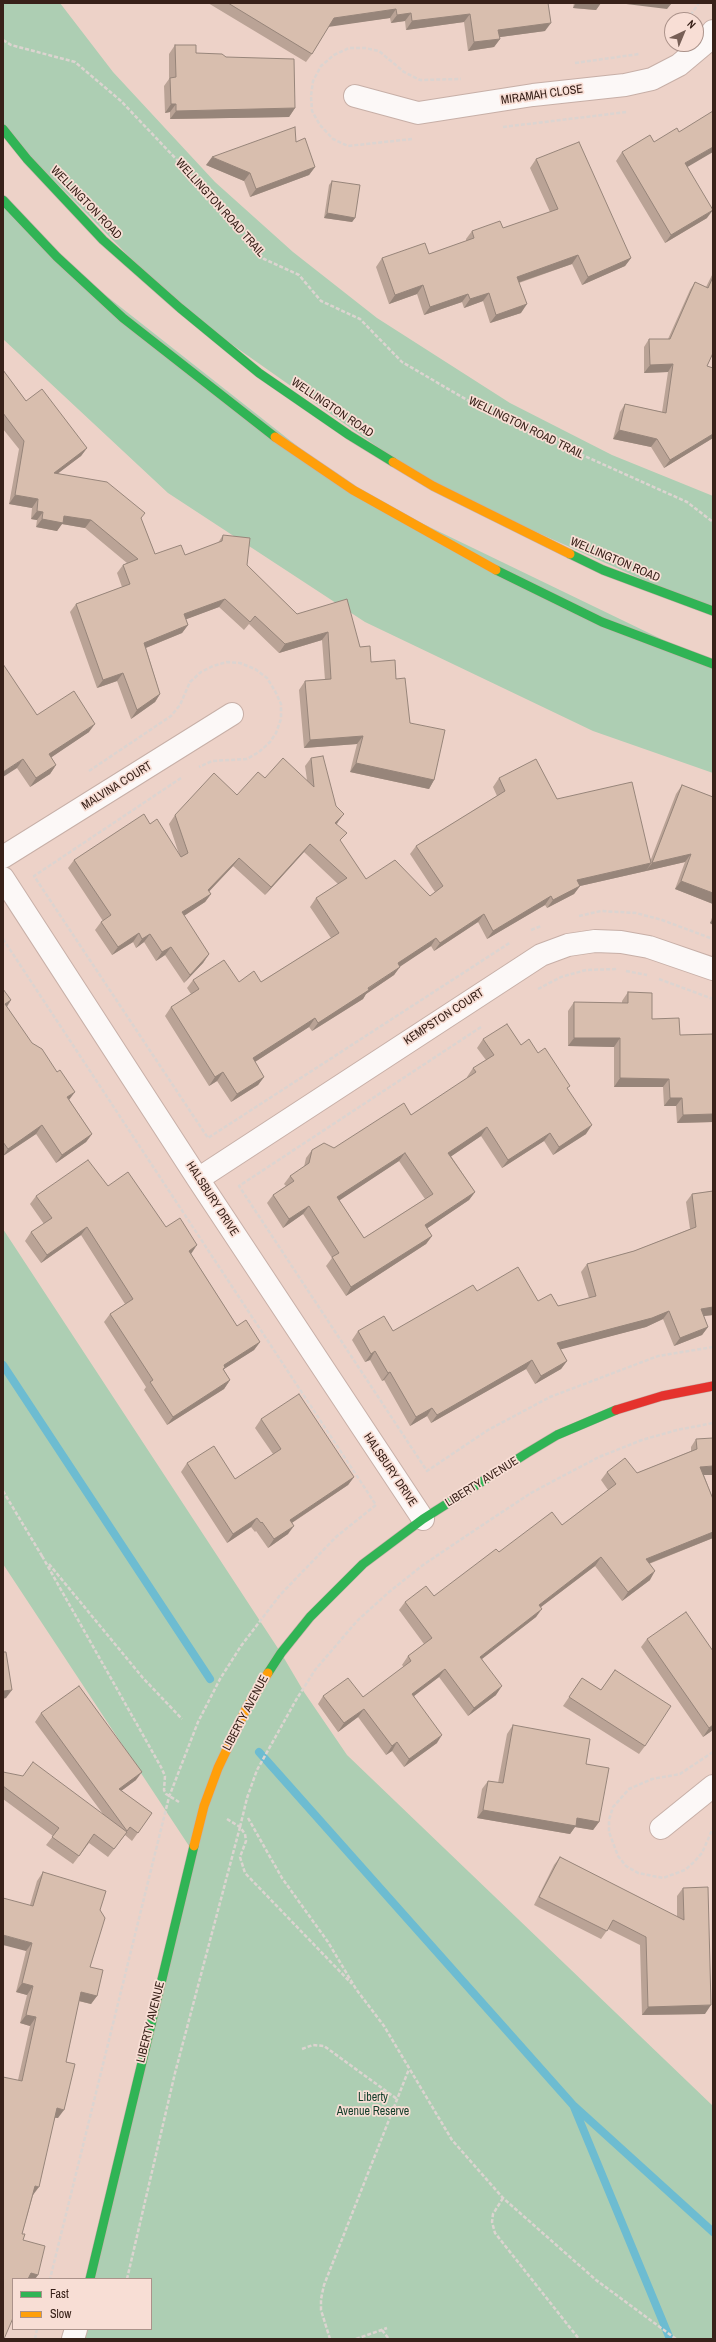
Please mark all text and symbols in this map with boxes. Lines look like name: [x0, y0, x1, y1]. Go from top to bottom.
north arrow: [664, 12, 704, 52]
text: N: [684, 17, 699, 31]
street label: MIRAMAH CLOSE: [500, 82, 584, 108]
street label: WELLINGTON ROAD TRAIL: [172, 156, 268, 260]
street label: WELLINGTON ROAD: [47, 163, 125, 243]
street label: WELLINGTON ROAD: [288, 375, 376, 441]
street label: WELLINGTON ROAD TRAIL: [466, 394, 586, 462]
street label: WELLINGTON ROAD: [568, 535, 662, 585]
street label: MALVINA COURT: [79, 759, 155, 813]
street label: KEMPSTON COURT: [401, 986, 487, 1048]
street label: HALSBURY DRIVE: [183, 1159, 241, 1239]
street label: HALSBURY DRIVE: [360, 1430, 420, 1510]
street label: LIBERTY AVENUE: [443, 1454, 521, 1510]
street label: LIBERTY AVENUE: [220, 1673, 272, 1753]
street label: LIBERTY AVENUE: [134, 1980, 168, 2064]
park label: Liberty Avenue Reserve: [337, 2091, 409, 2119]
legend: [12, 2278, 152, 2330]
text: Fast: [50, 2286, 69, 2302]
text: Slow: [50, 2306, 71, 2322]

